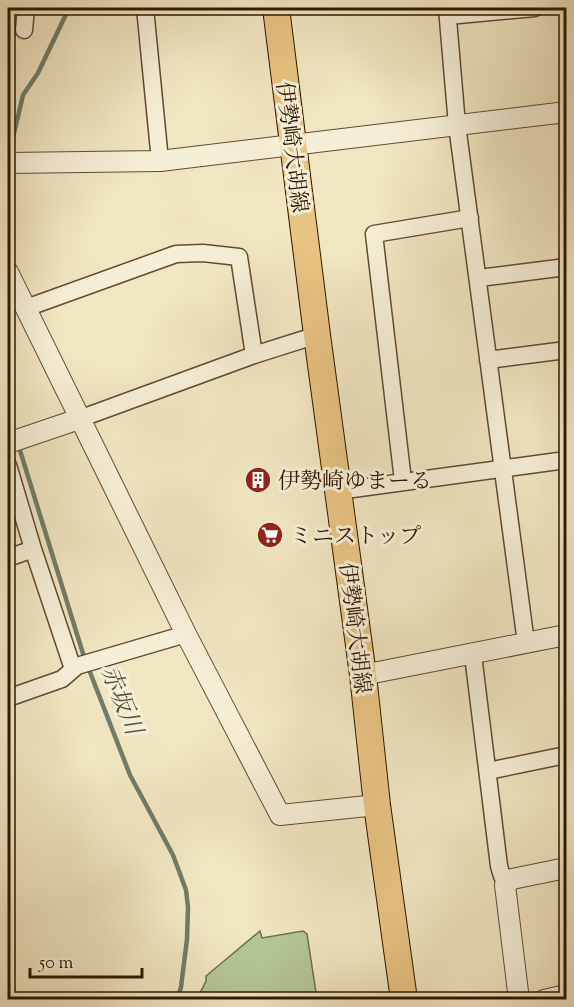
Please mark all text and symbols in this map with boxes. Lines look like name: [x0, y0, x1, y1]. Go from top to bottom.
street label: 伊勢崎大胡線: [266, 80, 314, 215]
building icon: 伊勢崎ゆまーる: [243, 465, 273, 495]
place label: 伊勢崎ゆまーる: [278, 467, 432, 499]
supermarket icon: ミニストップ: [255, 520, 285, 550]
place label: ミニストップ: [290, 522, 421, 554]
street label: 伊勢崎大胡線: [329, 561, 377, 696]
water label: 赤坂川: [91, 661, 151, 743]
scale bar: [30, 941, 142, 979]
text: 50 m: [38, 951, 74, 977]

